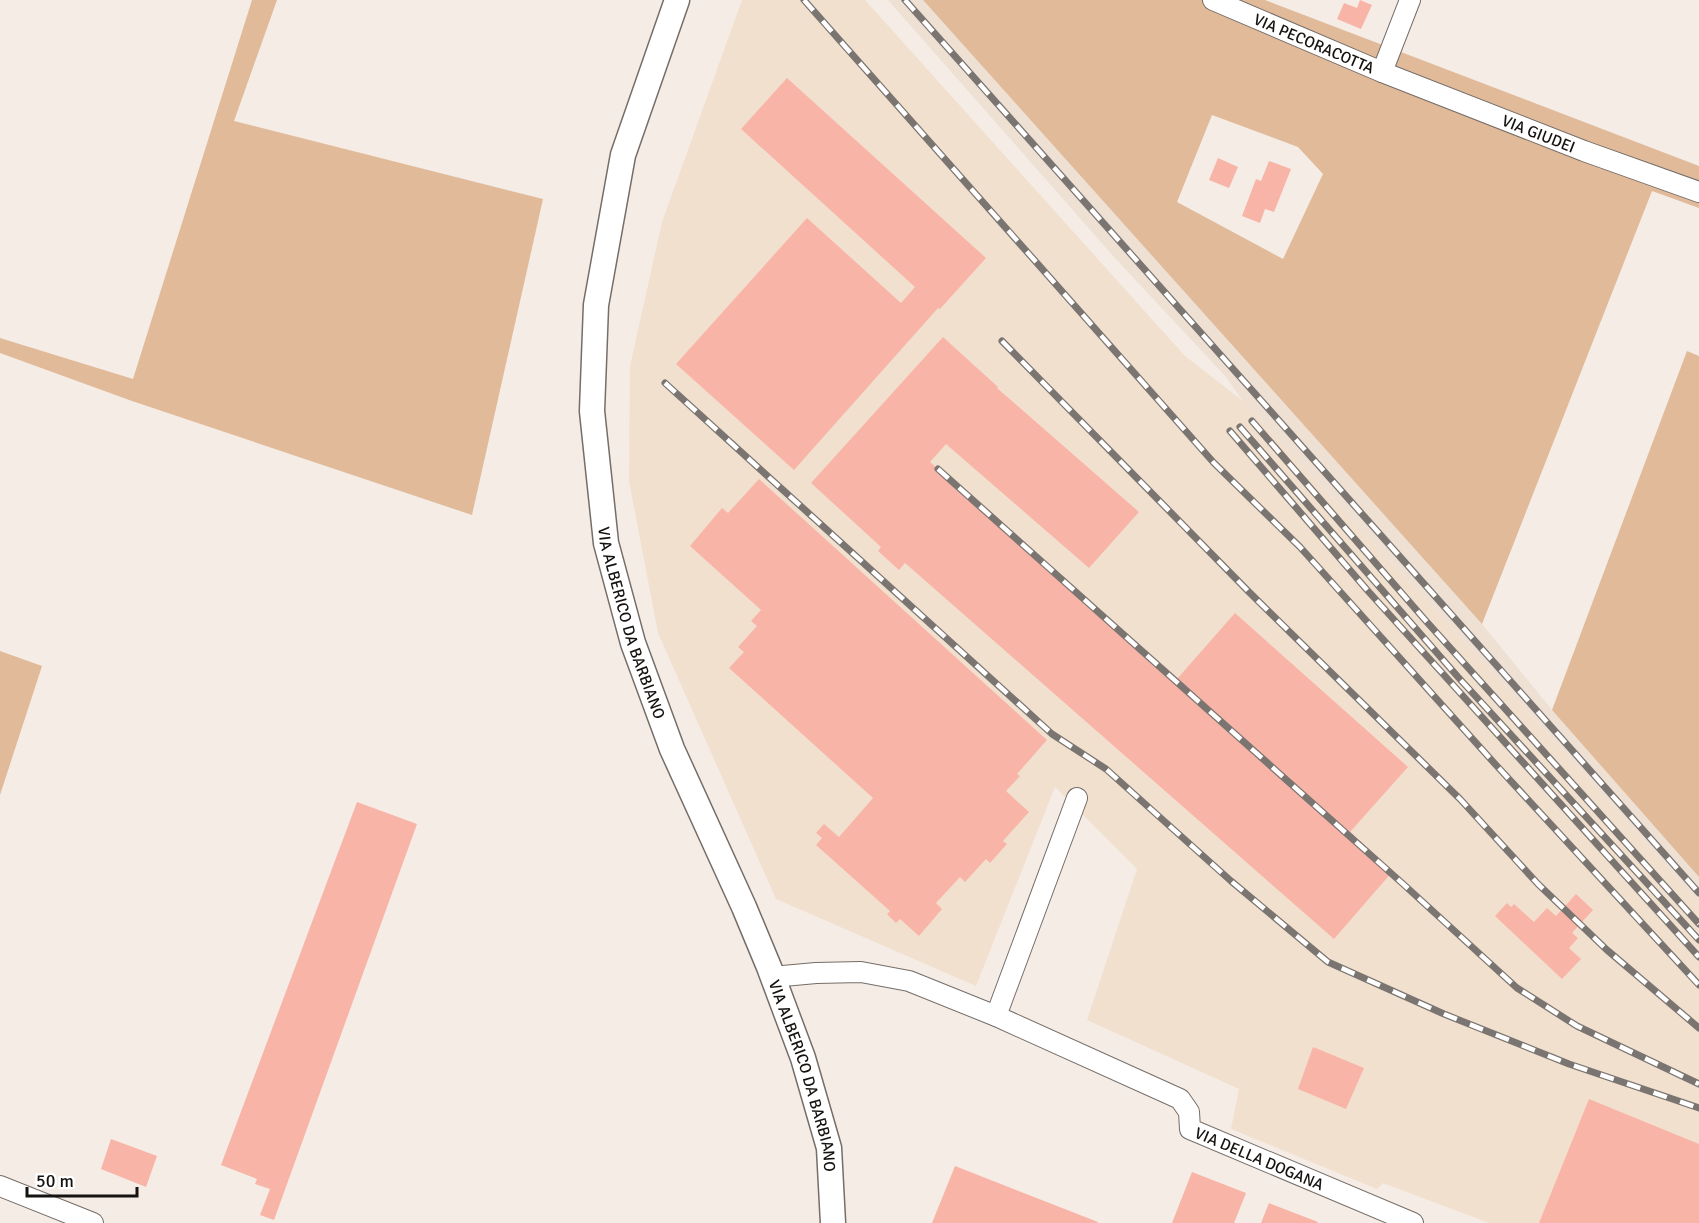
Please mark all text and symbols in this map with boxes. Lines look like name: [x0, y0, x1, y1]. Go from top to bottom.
street label: VIA PECORACOTTA: [1250, 10, 1377, 79]
street label: VIA GIUDEI: [1499, 111, 1578, 158]
street label: VIA ALBERICO DA BARBIANO: [593, 526, 669, 722]
street label: VIA ALBERICO DA BARBIANO: [764, 977, 839, 1172]
street label: VIA DELLA DOGANA: [1192, 1123, 1327, 1195]
scale bar: [27, 1160, 136, 1198]
text: 50 m: [36, 1170, 74, 1192]

